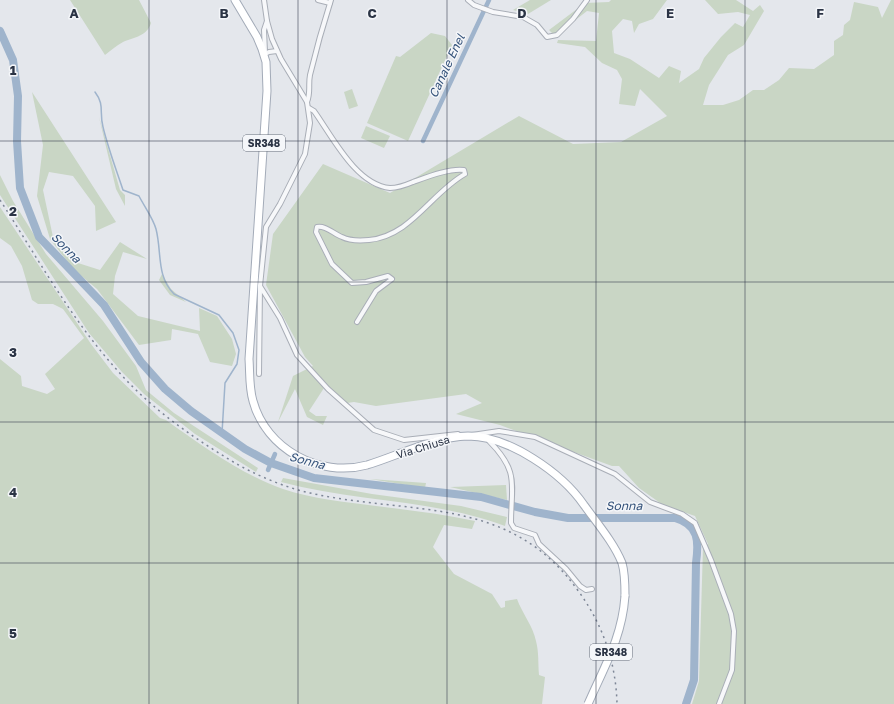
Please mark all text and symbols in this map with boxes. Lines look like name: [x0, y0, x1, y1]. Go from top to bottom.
text: A: [69, 5, 79, 21]
text: B: [219, 5, 229, 21]
text: C: [367, 5, 377, 21]
text: D: [517, 5, 527, 21]
text: E: [666, 5, 674, 21]
text: F: [816, 5, 824, 21]
water label: Canale Enel: [425, 31, 468, 100]
text: 1: [10, 62, 17, 78]
road number: SR348: [243, 135, 285, 151]
text: 2: [9, 203, 17, 219]
water label: Sonna: [48, 229, 85, 267]
text: 3: [9, 344, 17, 360]
street label: Via Chiusa: [395, 432, 451, 461]
water label: Sonna: [288, 449, 328, 473]
text: 4: [9, 484, 17, 500]
water label: Sonna: [606, 498, 643, 513]
text: 5: [9, 625, 17, 641]
road number: SR348: [590, 644, 632, 660]

